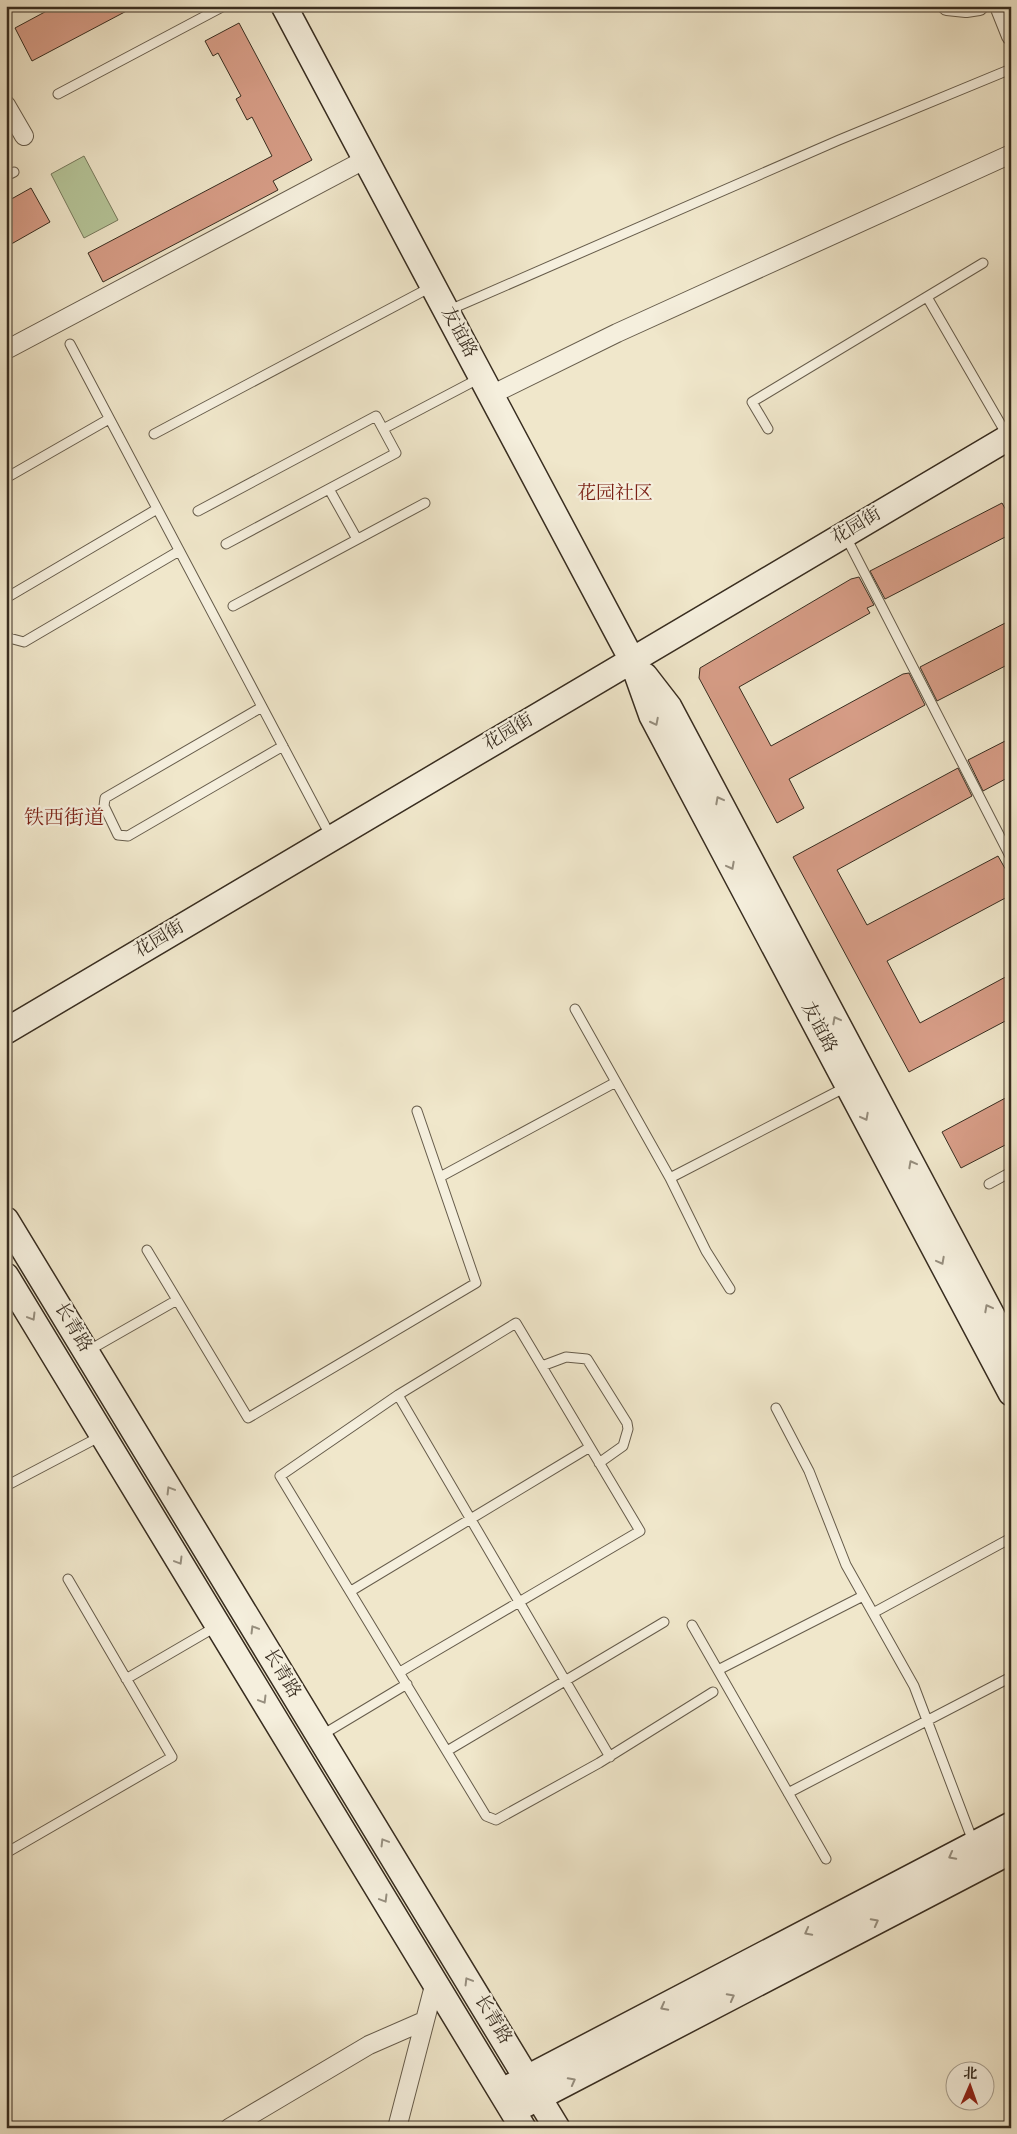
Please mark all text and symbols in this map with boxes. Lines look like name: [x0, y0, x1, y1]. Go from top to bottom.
street label: 友谊路: [434, 303, 482, 363]
district label: 花园社区: [577, 481, 653, 508]
street label: 花园街: [827, 502, 887, 552]
street label: 花园街: [479, 708, 539, 758]
one-way arrow: [649, 717, 659, 726]
one-way arrow: [715, 796, 725, 805]
district label: 铁西街道: [24, 805, 104, 834]
one-way arrow: [725, 860, 735, 869]
street label: 花园街: [130, 915, 190, 965]
street label: 友谊路: [794, 998, 842, 1058]
one-way arrow: [832, 1017, 842, 1026]
one-way arrow: [859, 1112, 869, 1121]
one-way arrow: [908, 1160, 918, 1169]
one-way arrow: [935, 1256, 945, 1265]
street label: 长青路: [47, 1298, 97, 1358]
one-way arrow: [984, 1304, 994, 1313]
one-way arrow: [25, 1312, 35, 1321]
one-way arrow: [166, 1486, 176, 1495]
one-way arrow: [173, 1555, 183, 1564]
one-way arrow: [251, 1625, 260, 1634]
street label: 长青路: [256, 1644, 306, 1704]
one-way arrow: [257, 1694, 267, 1703]
one-way arrow: [380, 1839, 390, 1848]
one-way arrow: [948, 1850, 957, 1860]
one-way arrow: [378, 1893, 388, 1902]
one-way arrow: [870, 1918, 879, 1928]
one-way arrow: [804, 1926, 813, 1936]
one-way arrow: [465, 1978, 474, 1987]
street label: 长青路: [467, 1990, 517, 2050]
one-way arrow: [726, 1993, 735, 2003]
one-way arrow: [661, 2001, 670, 2011]
north arrow: [944, 2062, 994, 2112]
text: 北: [963, 2065, 978, 2085]
one-way arrow: [566, 2077, 575, 2087]

